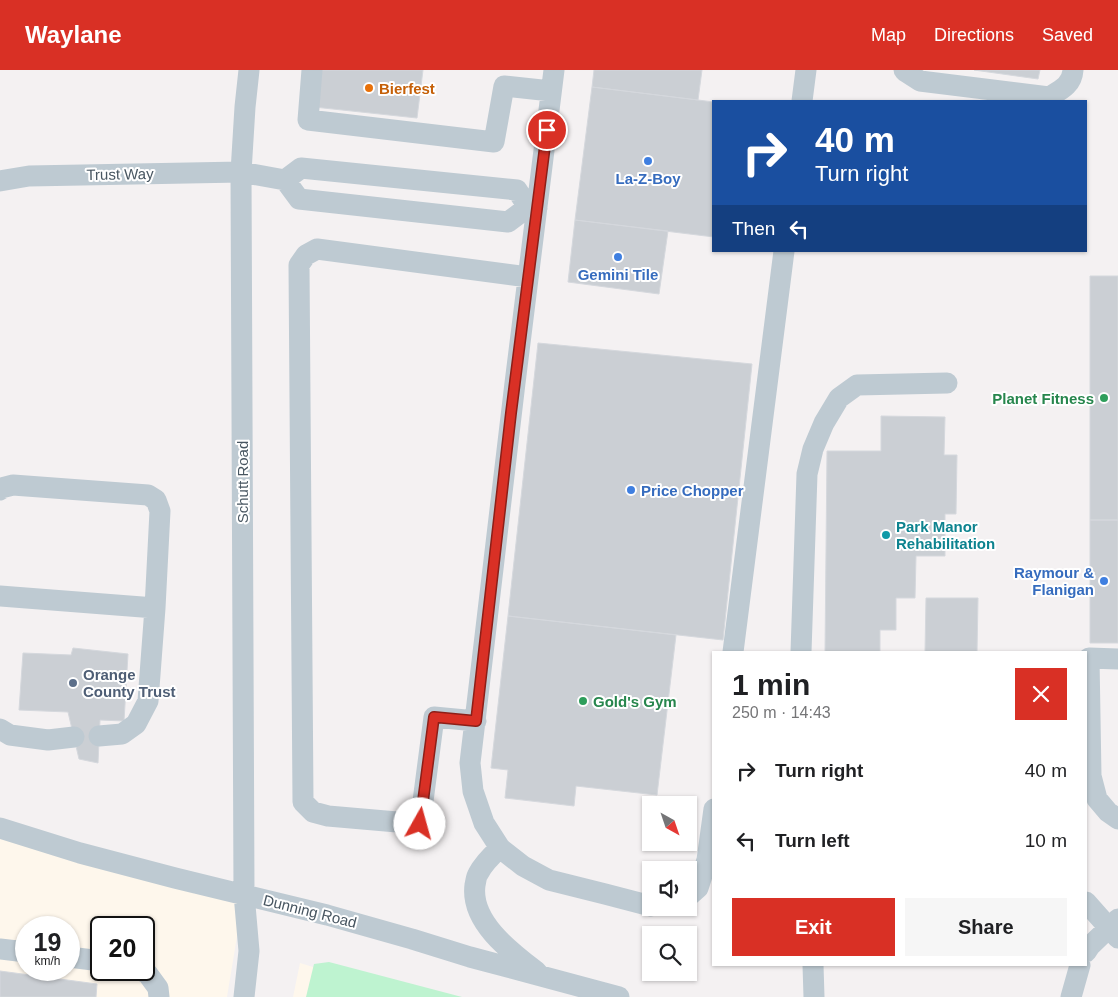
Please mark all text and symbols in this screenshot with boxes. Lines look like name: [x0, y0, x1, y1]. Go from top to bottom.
text: Waylane: [25, 21, 121, 48]
text: Map: [871, 25, 906, 45]
text: Directions: [934, 25, 1014, 45]
text: Saved: [1042, 25, 1093, 45]
place label: Bierfest: [379, 80, 435, 97]
marker: Bierfest: [363, 82, 375, 94]
pin: [526, 109, 568, 151]
icon: arrive: [533, 116, 561, 144]
icon: right: [732, 120, 797, 185]
text: 40 m: [815, 120, 895, 159]
marker: La-Z-Boy: [642, 155, 654, 167]
text: Turn right: [815, 161, 908, 186]
street label: Trust Way: [86, 165, 154, 183]
place label: La-Z-Boy: [616, 170, 681, 187]
icon: left: [785, 215, 813, 243]
text: Then: [732, 218, 775, 239]
marker: Gemini Tile: [612, 251, 624, 263]
place label: Gemini Tile: [578, 266, 658, 283]
place label: Planet Fitness: [992, 390, 1094, 407]
marker: Planet Fitness: [1098, 392, 1110, 404]
street label: Schutt Road: [234, 441, 251, 523]
place label: Price Chopper: [641, 482, 744, 499]
marker: Price Chopper: [625, 484, 637, 496]
place label: Park Manor Rehabilitation: [896, 518, 995, 552]
marker: Park Manor Rehabilitation: [880, 529, 892, 541]
place label: Raymour & Flanigan: [1014, 564, 1094, 598]
marker: Raymour & Flanigan: [1098, 575, 1110, 587]
place label: Orange County Trust: [83, 666, 176, 700]
text: 1 min: [732, 668, 810, 701]
button: close: [1015, 668, 1067, 720]
marker: Orange County Trust: [67, 677, 79, 689]
place label: Gold's Gym: [593, 693, 677, 710]
marker: Gold's Gym: [577, 695, 589, 707]
text: 250 m · 14:43: [732, 704, 831, 721]
icon: right: [732, 757, 760, 785]
text: Turn right: [775, 760, 863, 781]
text: 40 m: [1025, 760, 1067, 781]
north arrow: [642, 796, 698, 851]
map controls: [642, 796, 697, 981]
position arrow: [393, 797, 445, 849]
icon: left: [732, 827, 760, 855]
text: Turn left: [775, 830, 850, 851]
text: 10 m: [1025, 830, 1067, 851]
button: sound: [642, 861, 697, 916]
street label: Dunning Road: [261, 891, 359, 931]
button: Exit: [732, 898, 895, 956]
button: Share: [905, 898, 1067, 956]
speed limit sign: 20: [90, 916, 155, 981]
button: search: [642, 926, 697, 981]
text: 19: [34, 928, 61, 956]
text: km/h: [34, 954, 61, 968]

